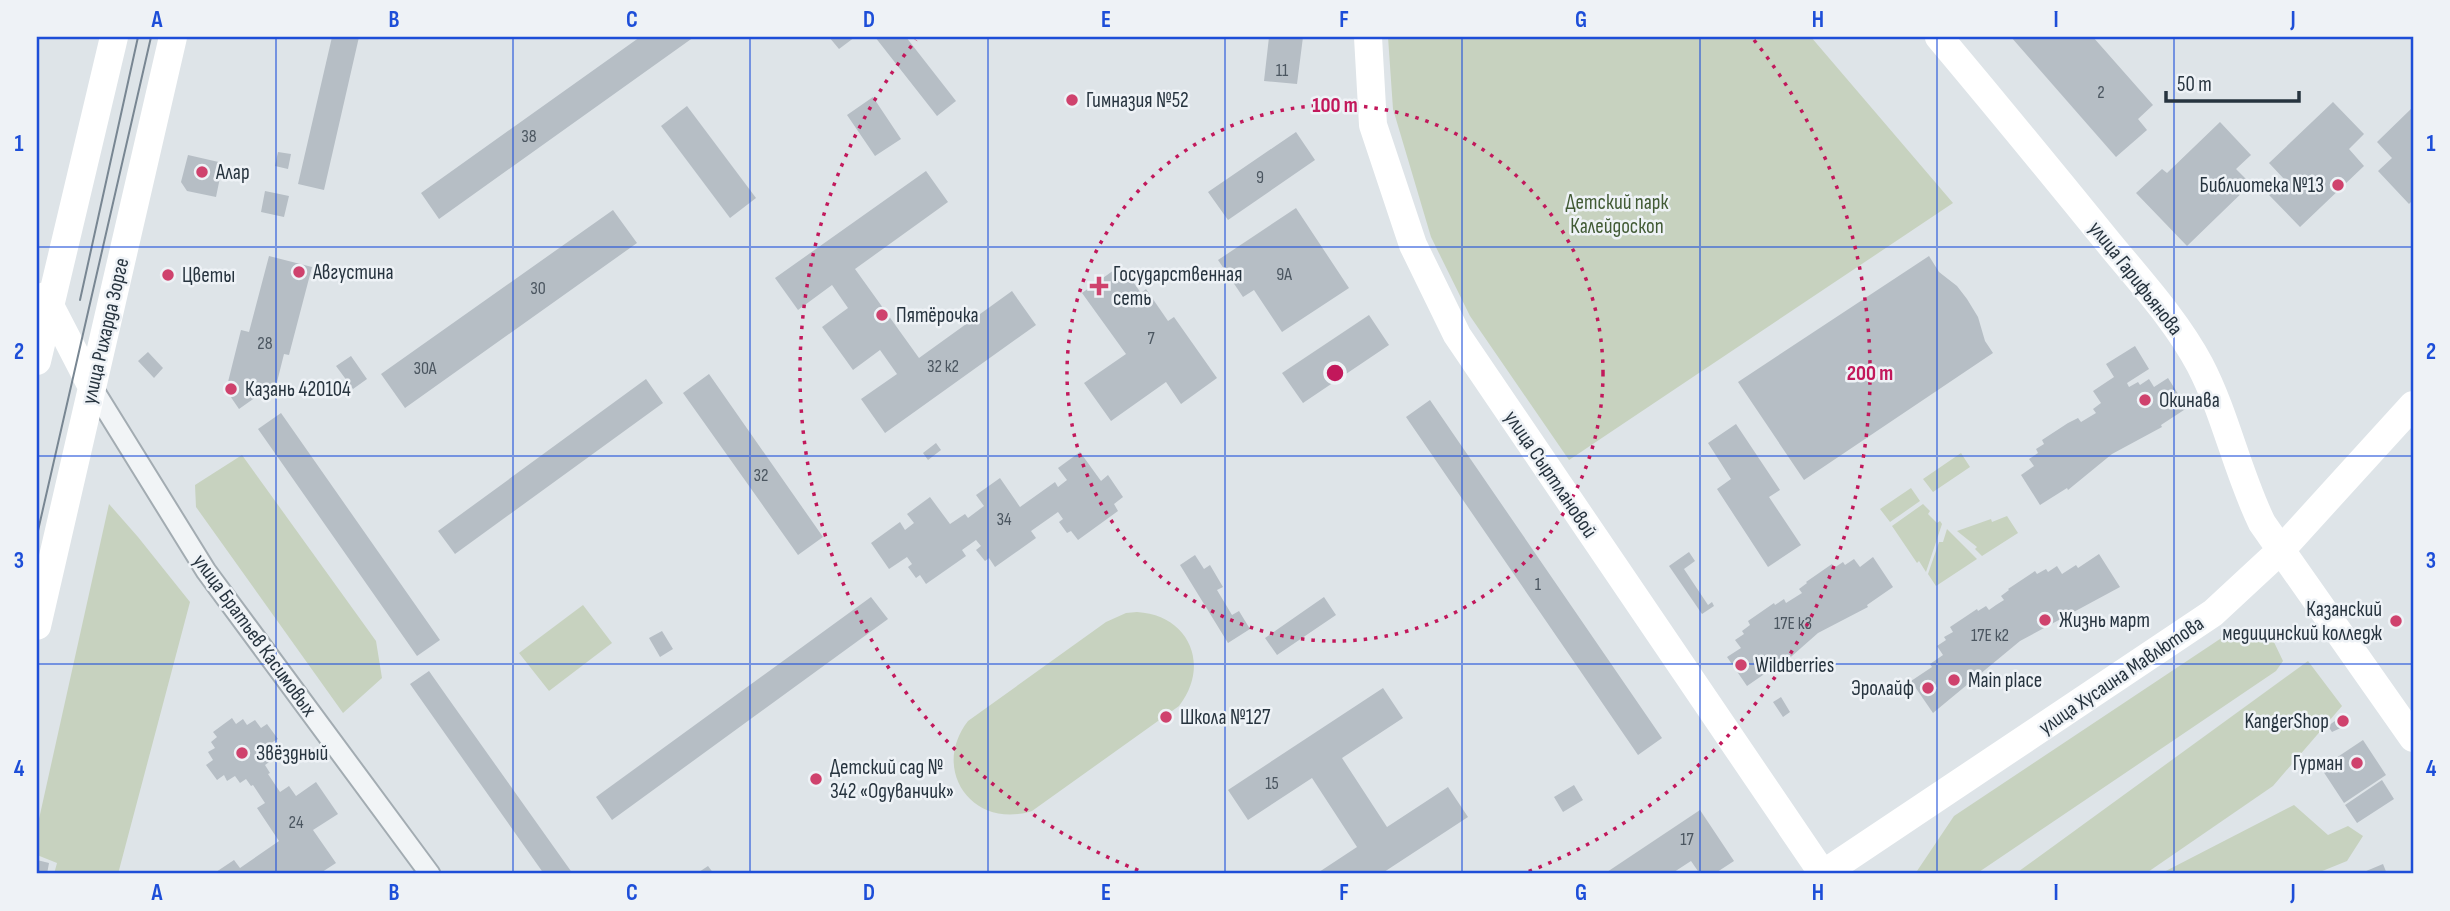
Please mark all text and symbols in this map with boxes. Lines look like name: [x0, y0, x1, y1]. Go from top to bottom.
text: A: [151, 6, 164, 34]
text: B: [389, 6, 400, 34]
text: C: [626, 6, 638, 34]
text: D: [863, 6, 875, 34]
text: E: [1101, 6, 1111, 34]
text: F: [1339, 6, 1349, 34]
text: G: [1575, 6, 1587, 34]
text: H: [1812, 6, 1824, 34]
text: I: [2053, 6, 2059, 34]
text: J: [2289, 6, 2296, 34]
house number: 11: [1276, 60, 1289, 81]
scale bar: [2166, 60, 2300, 104]
text: 50 m: [2177, 72, 2212, 97]
house number: 2: [2097, 82, 2105, 103]
place label: Гимназия №52: [1086, 88, 1189, 113]
marker: Гимназия №52: [1064, 92, 1080, 108]
text: 100 m: [1312, 93, 1358, 118]
house number: 38: [521, 126, 537, 147]
text: 1: [14, 130, 24, 158]
text: 1: [2426, 130, 2436, 158]
place label: Алар: [215, 160, 250, 185]
marker: Алар: [194, 164, 210, 180]
house number: 9: [1256, 167, 1264, 188]
place label: Библиотека №13: [2200, 173, 2324, 198]
marker: Библиотека №13: [2330, 177, 2346, 193]
park label: Детский парк Калейдоскоп: [1566, 190, 1669, 239]
street label: улица Гарифьянова: [2083, 216, 2188, 340]
street label: улица Рихарда Зорге: [77, 256, 134, 407]
place label: Августина: [312, 260, 394, 285]
place label: Государственная сеть: [1113, 262, 1242, 311]
place label: Цветы: [182, 263, 235, 288]
marker: Августина: [291, 264, 307, 280]
house number: 9А: [1276, 264, 1292, 285]
marker: Цветы: [160, 267, 176, 283]
house number: 30: [530, 278, 546, 299]
marker: Государственная сеть: [1091, 278, 1107, 294]
place label: Пятёрочка: [896, 303, 979, 328]
marker: Пятёрочка: [874, 307, 890, 323]
house number: 7: [1147, 328, 1155, 349]
house number: 28: [257, 333, 273, 354]
text: 2: [14, 338, 24, 366]
text: 2: [2426, 338, 2436, 366]
house number: 32 к2: [927, 356, 959, 377]
house number: 30А: [413, 358, 437, 379]
centre of rings: [1323, 361, 1347, 385]
text: 200 m: [1847, 361, 1893, 386]
place label: Казань 420104: [245, 377, 351, 402]
marker: Казань 420104: [223, 381, 239, 397]
place label: Окинава: [2159, 388, 2220, 413]
marker: Окинава: [2137, 392, 2153, 408]
street label: улица Сыртлановой: [1499, 406, 1602, 543]
house number: 32: [754, 465, 768, 486]
house number: 34: [996, 509, 1012, 530]
text: 3: [14, 547, 24, 575]
text: 3: [2426, 547, 2436, 575]
street label: улица Братьев Касимовых: [187, 549, 322, 721]
house number: 1: [1535, 574, 1542, 595]
place label: Казанский медицинский колледж: [2222, 597, 2383, 646]
place label: Жизнь март: [2059, 608, 2150, 633]
street label: улица Хусаина Мавлютова: [2034, 611, 2208, 740]
marker: Жизнь март: [2037, 612, 2053, 628]
house number: 17Е к3: [1774, 613, 1812, 634]
marker: Казанский медицинский колледж: [2388, 613, 2404, 629]
house number: 17Е к2: [1971, 625, 2009, 646]
place label: Wildberries: [1755, 653, 1834, 678]
marker: Wildberries: [1733, 657, 1749, 673]
place label: Main place: [1968, 668, 2042, 693]
marker: Main place: [1946, 672, 1962, 688]
place label: Эролайф: [1851, 676, 1914, 701]
marker: Эролайф: [1920, 680, 1936, 696]
place label: Школа №127: [1180, 705, 1271, 730]
marker: Школа №127: [1158, 709, 1174, 725]
place label: KangerShop: [2244, 709, 2329, 734]
marker: KangerShop: [2335, 713, 2351, 729]
place label: Звёздный: [256, 741, 328, 766]
marker: Звёздный: [234, 745, 250, 761]
place label: Гурман: [2293, 751, 2343, 776]
text: 4: [14, 755, 25, 783]
place label: Детский сад № 342 «Одуванчик»: [830, 755, 954, 804]
marker: Гурман: [2349, 755, 2365, 771]
text: 4: [2426, 755, 2437, 783]
marker: Детский сад № 342 «Одуванчик»: [808, 771, 824, 787]
house number: 15: [1265, 773, 1279, 794]
house number: 24: [289, 812, 304, 833]
house number: 17: [1680, 829, 1695, 850]
text: A: [151, 879, 164, 907]
text: B: [389, 879, 400, 907]
text: C: [626, 879, 638, 907]
text: D: [863, 879, 875, 907]
text: E: [1101, 879, 1111, 907]
text: F: [1339, 879, 1349, 907]
text: G: [1575, 879, 1587, 907]
text: H: [1812, 879, 1824, 907]
text: I: [2053, 879, 2059, 907]
text: J: [2289, 879, 2296, 907]

